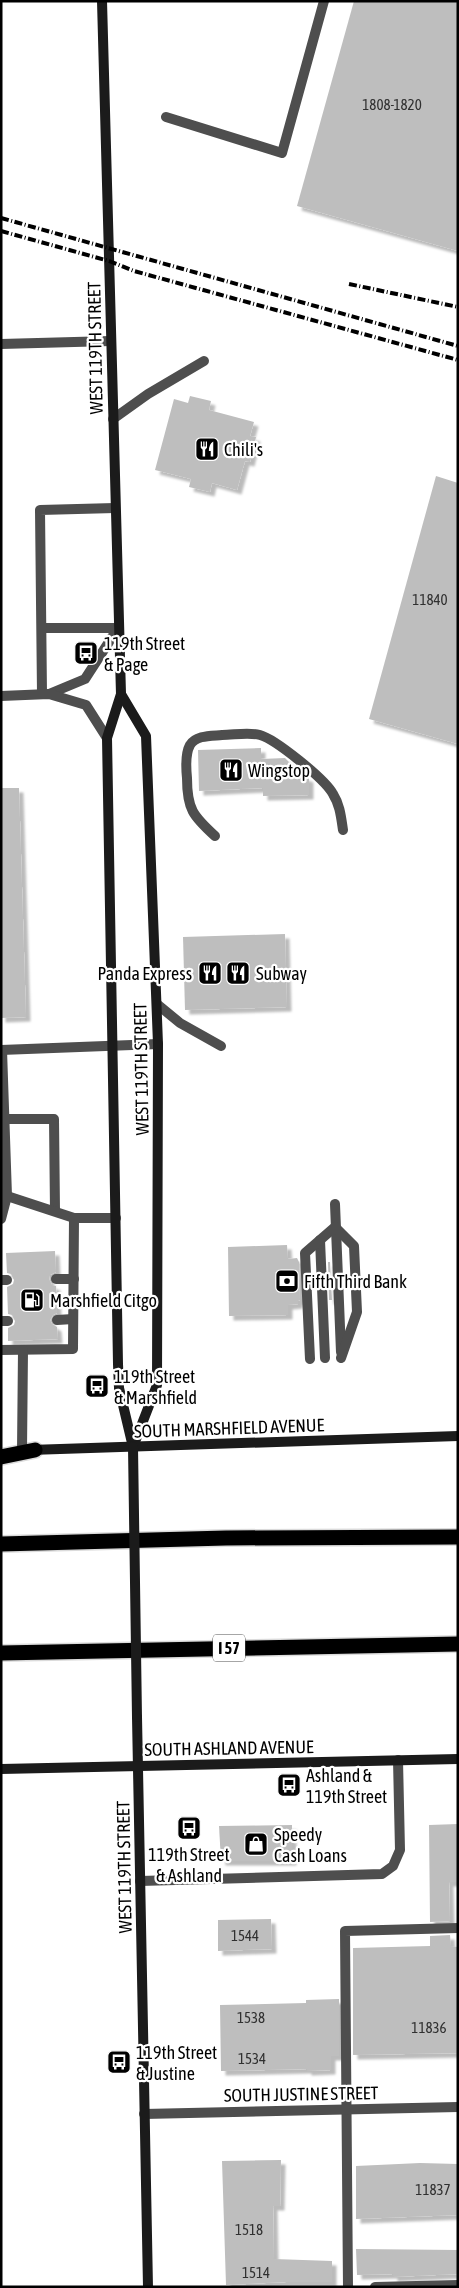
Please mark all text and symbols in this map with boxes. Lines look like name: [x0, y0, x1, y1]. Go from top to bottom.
house number: 1808-1820: [362, 96, 422, 113]
street label: WEST 119TH STREET: [83, 281, 107, 414]
restaurant icon: Chili's: [194, 436, 220, 462]
place label: Chili's: [224, 439, 263, 460]
house number: 11840: [412, 591, 448, 608]
place label: 119th Street & Page: [104, 633, 185, 675]
bus stop icon: 119th Street & Page: [73, 640, 99, 666]
restaurant icon: Wingstop: [218, 757, 244, 783]
place label: Wingstop: [248, 760, 310, 781]
restaurant icon: Panda Express: [197, 960, 223, 986]
restaurant icon: Subway: [225, 960, 251, 986]
place label: Panda Express: [97, 963, 192, 984]
place label: Subway: [256, 963, 307, 984]
street label: WEST 119TH STREET: [129, 1002, 153, 1135]
bank icon: Fifth Third Bank: [274, 1268, 300, 1294]
place label: Fifth Third Bank: [304, 1271, 407, 1292]
fuel station icon: Marshfield Citgo: [19, 1287, 45, 1313]
place label: Marshfield Citgo: [50, 1290, 157, 1311]
place label: 119th Street & Marshfield: [114, 1366, 197, 1408]
bus stop icon: 119th Street & Marshfield: [84, 1373, 110, 1399]
street label: SOUTH MARSHFIELD AVENUE: [134, 1414, 325, 1442]
road number: I 57: [213, 1635, 245, 1662]
street label: SOUTH ASHLAND AVENUE: [144, 1736, 314, 1760]
place label: Ashland & 119th Street: [306, 1765, 387, 1807]
bus stop icon: Ashland & 119th Street: [276, 1772, 302, 1798]
street label: WEST 119TH STREET: [112, 1800, 136, 1933]
bus stop icon: 119th Street & Ashland: [176, 1815, 202, 1841]
place label: Speedy Cash Loans: [274, 1824, 347, 1866]
shop icon: Speedy Cash Loans: [243, 1831, 269, 1857]
place label: 119th Street & Ashland: [148, 1844, 230, 1886]
house number: 1544: [231, 1927, 259, 1944]
house number: 1538: [237, 2009, 265, 2026]
house number: 11836: [411, 2019, 447, 2036]
place label: 119th Street & Justine: [136, 2042, 217, 2084]
bus stop icon: 119th Street & Justine: [106, 2049, 132, 2075]
house number: 1534: [238, 2050, 266, 2067]
street label: SOUTH JUSTINE STREET: [224, 2082, 378, 2106]
house number: 11837: [415, 2181, 451, 2198]
house number: 1518: [235, 2221, 263, 2238]
house number: 1514: [242, 2264, 270, 2281]

